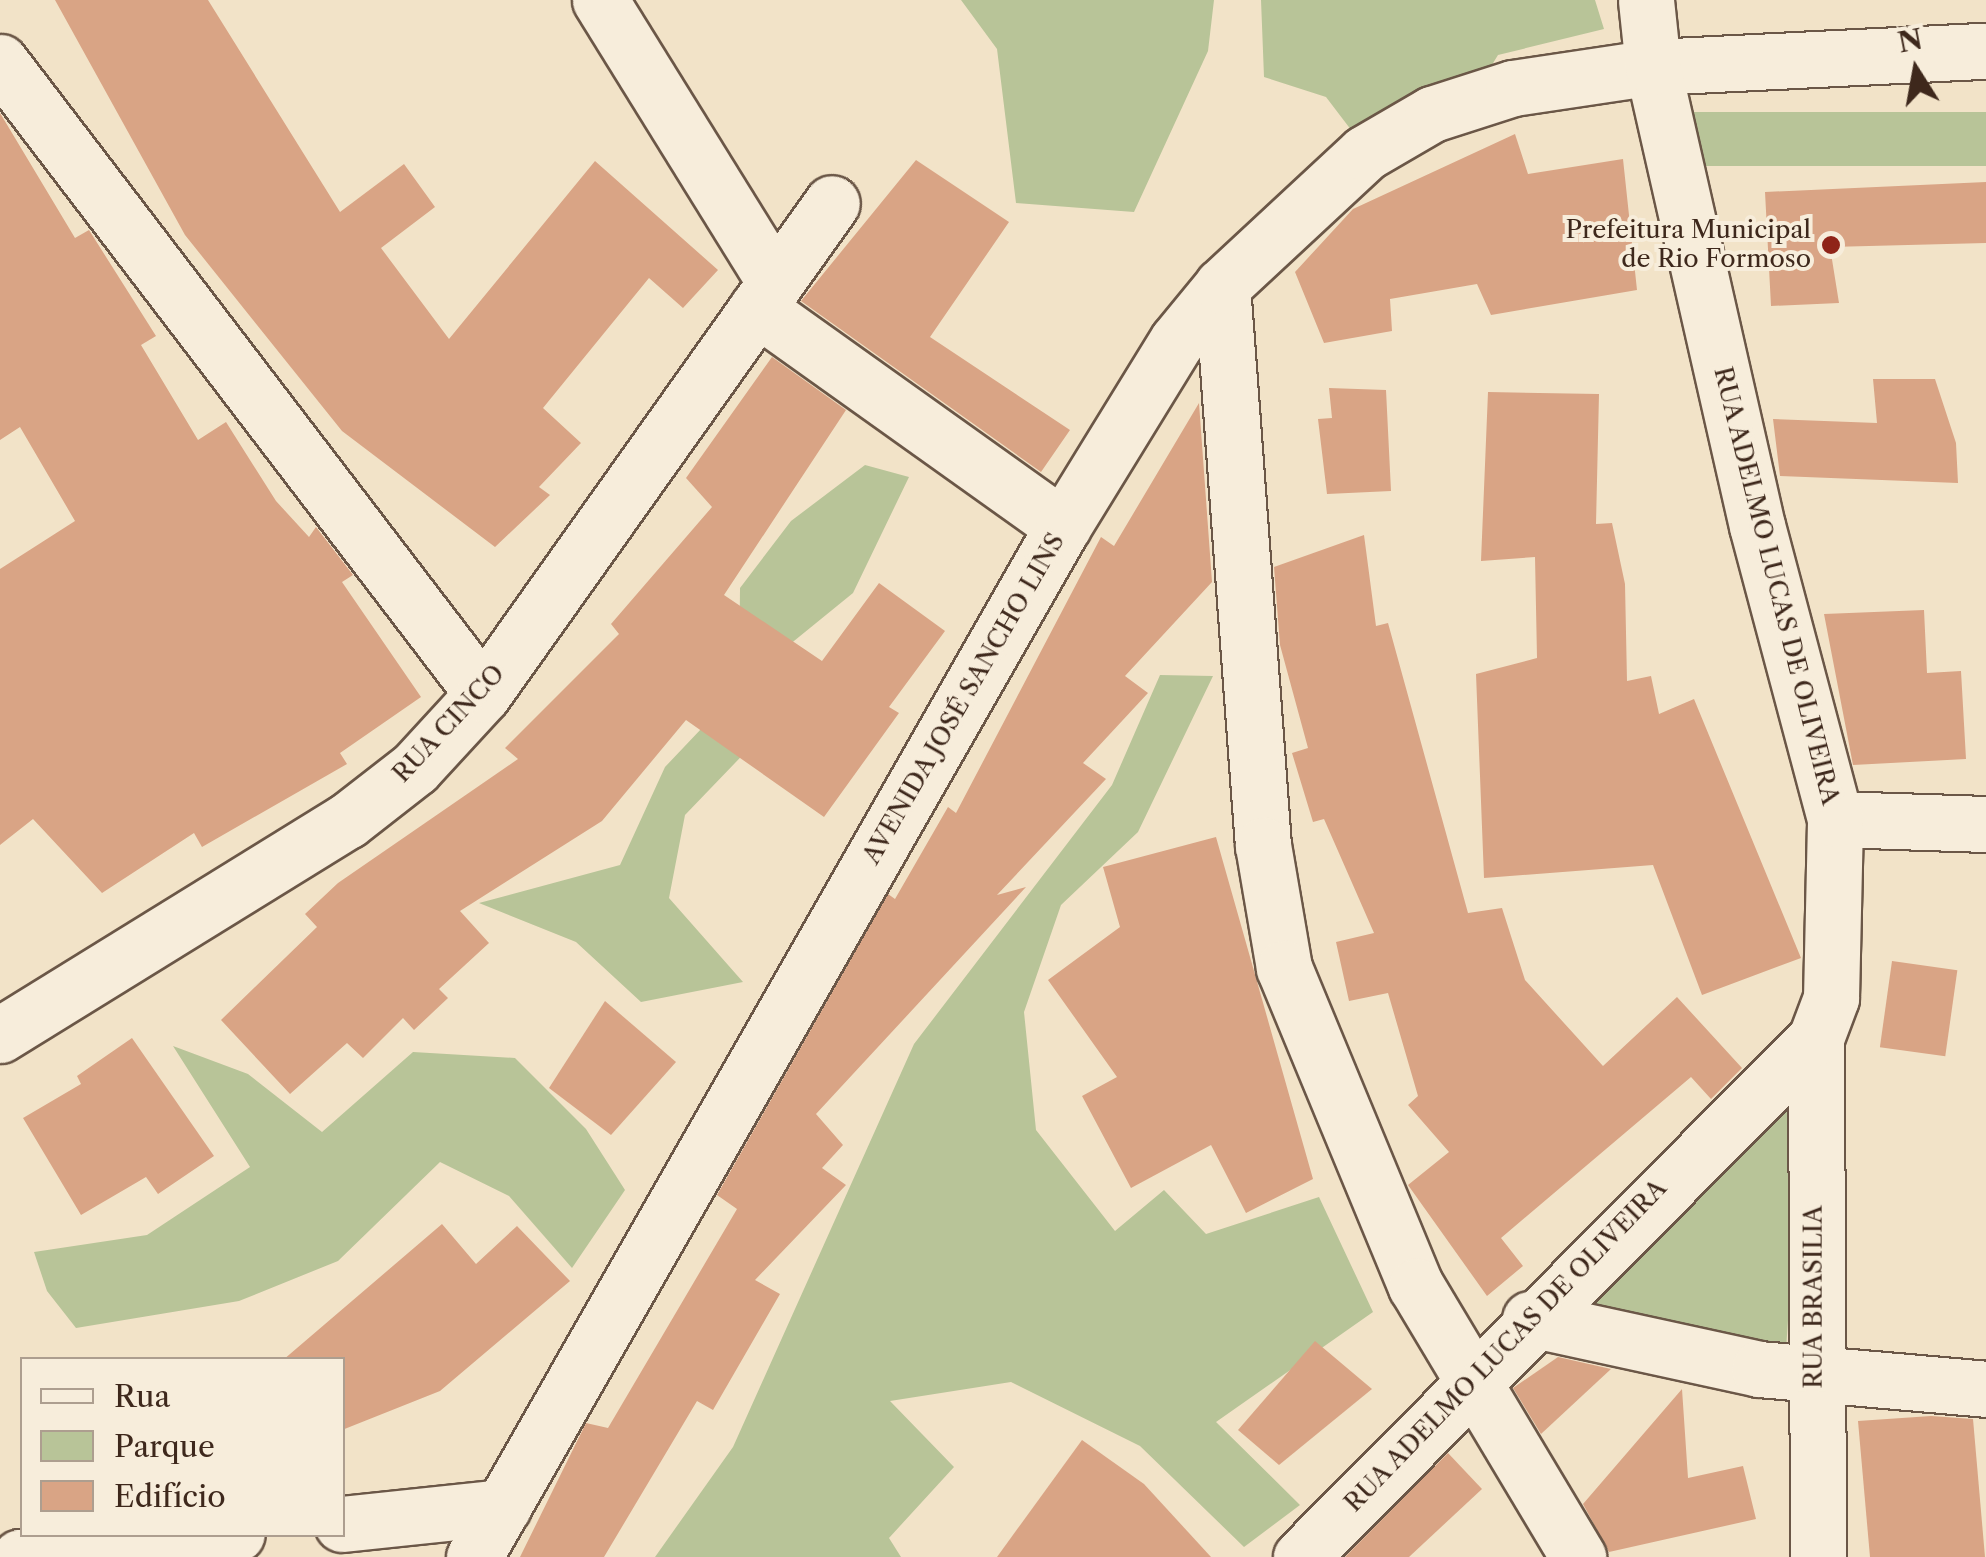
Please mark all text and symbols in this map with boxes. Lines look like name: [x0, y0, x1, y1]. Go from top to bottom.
north arrow: [1866, 20, 1966, 120]
text: N: [1895, 22, 1925, 60]
place label: Prefeitura Municipal de Rio Formoso: [1565, 216, 1811, 275]
marker: Prefeitura Municipal de Rio Formoso: [1820, 234, 1842, 256]
street label: RUA ADELMO LUCAS DE OLIVEIRA: [1707, 363, 1845, 809]
street label: AVENIDA JOSÉ SANCHO LINS: [857, 528, 1071, 870]
street label: RUA CINCO: [387, 659, 511, 789]
street label: RUA ADELMO LUCAS DE OLIVEIRA: [1338, 1173, 1674, 1519]
street label: RUA BRASILIA: [1799, 1205, 1829, 1389]
legend: [20, 1357, 345, 1537]
text: Rua: [114, 1378, 170, 1415]
text: Parque: [114, 1428, 215, 1465]
text: Edifício: [114, 1478, 226, 1515]

